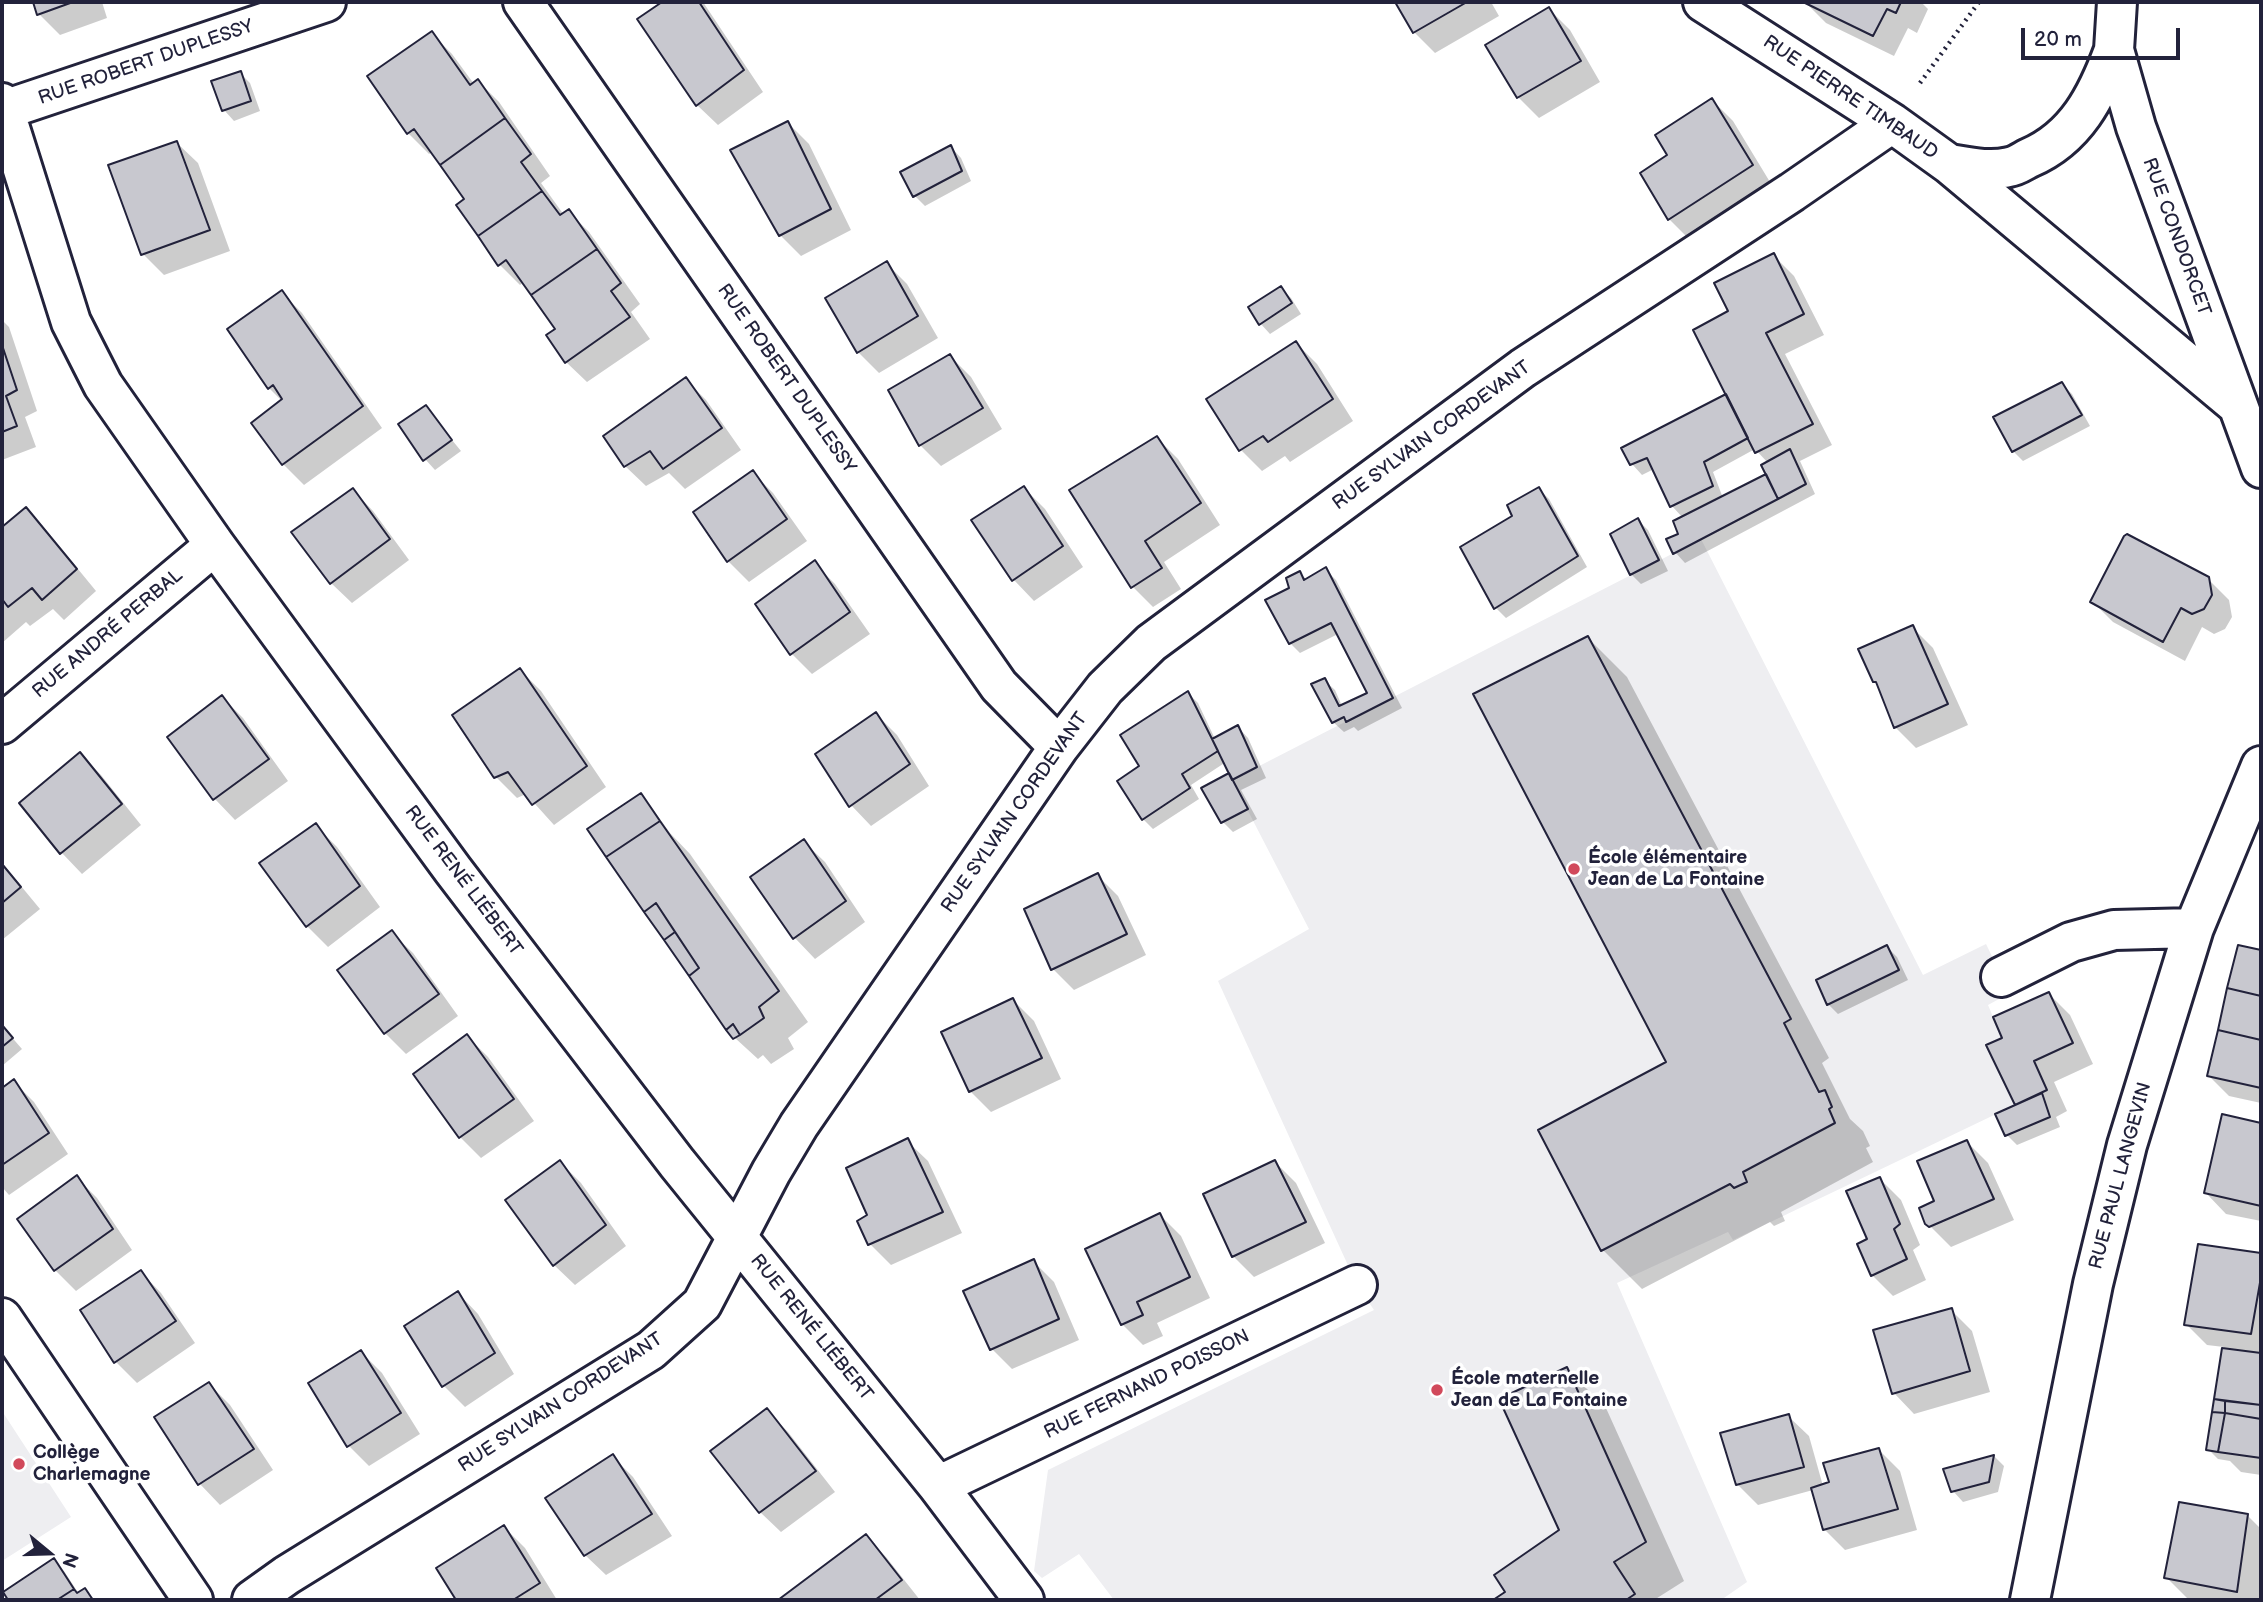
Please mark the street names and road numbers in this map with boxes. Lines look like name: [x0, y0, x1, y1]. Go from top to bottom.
street label: RUE ROBERT DUPLESSY: [36, 15, 256, 111]
street label: RUE PIERRE TIMBAUD: [1758, 31, 1942, 165]
street label: RUE CONDORCET: [2137, 155, 2215, 319]
street label: RUE ROBERT DUPLESSY: [712, 280, 860, 478]
street label: RUE SYLVAIN CORDEVANT: [1329, 356, 1535, 516]
street label: RUE ANDRÉ PERBAL: [28, 564, 188, 704]
street label: RUE SYLVAIN CORDEVANT: [937, 708, 1093, 918]
street label: RUE RENÉ LIÉBERT: [399, 801, 527, 961]
street label: RUE PAUL LANGEVIN: [2085, 1080, 2157, 1272]
street label: RUE RENÉ LIÉBERT: [745, 1250, 877, 1406]
street label: RUE FERNAND POISSON: [1041, 1325, 1253, 1445]
street label: RUE SYLVAIN CORDEVANT: [454, 1328, 668, 1478]

